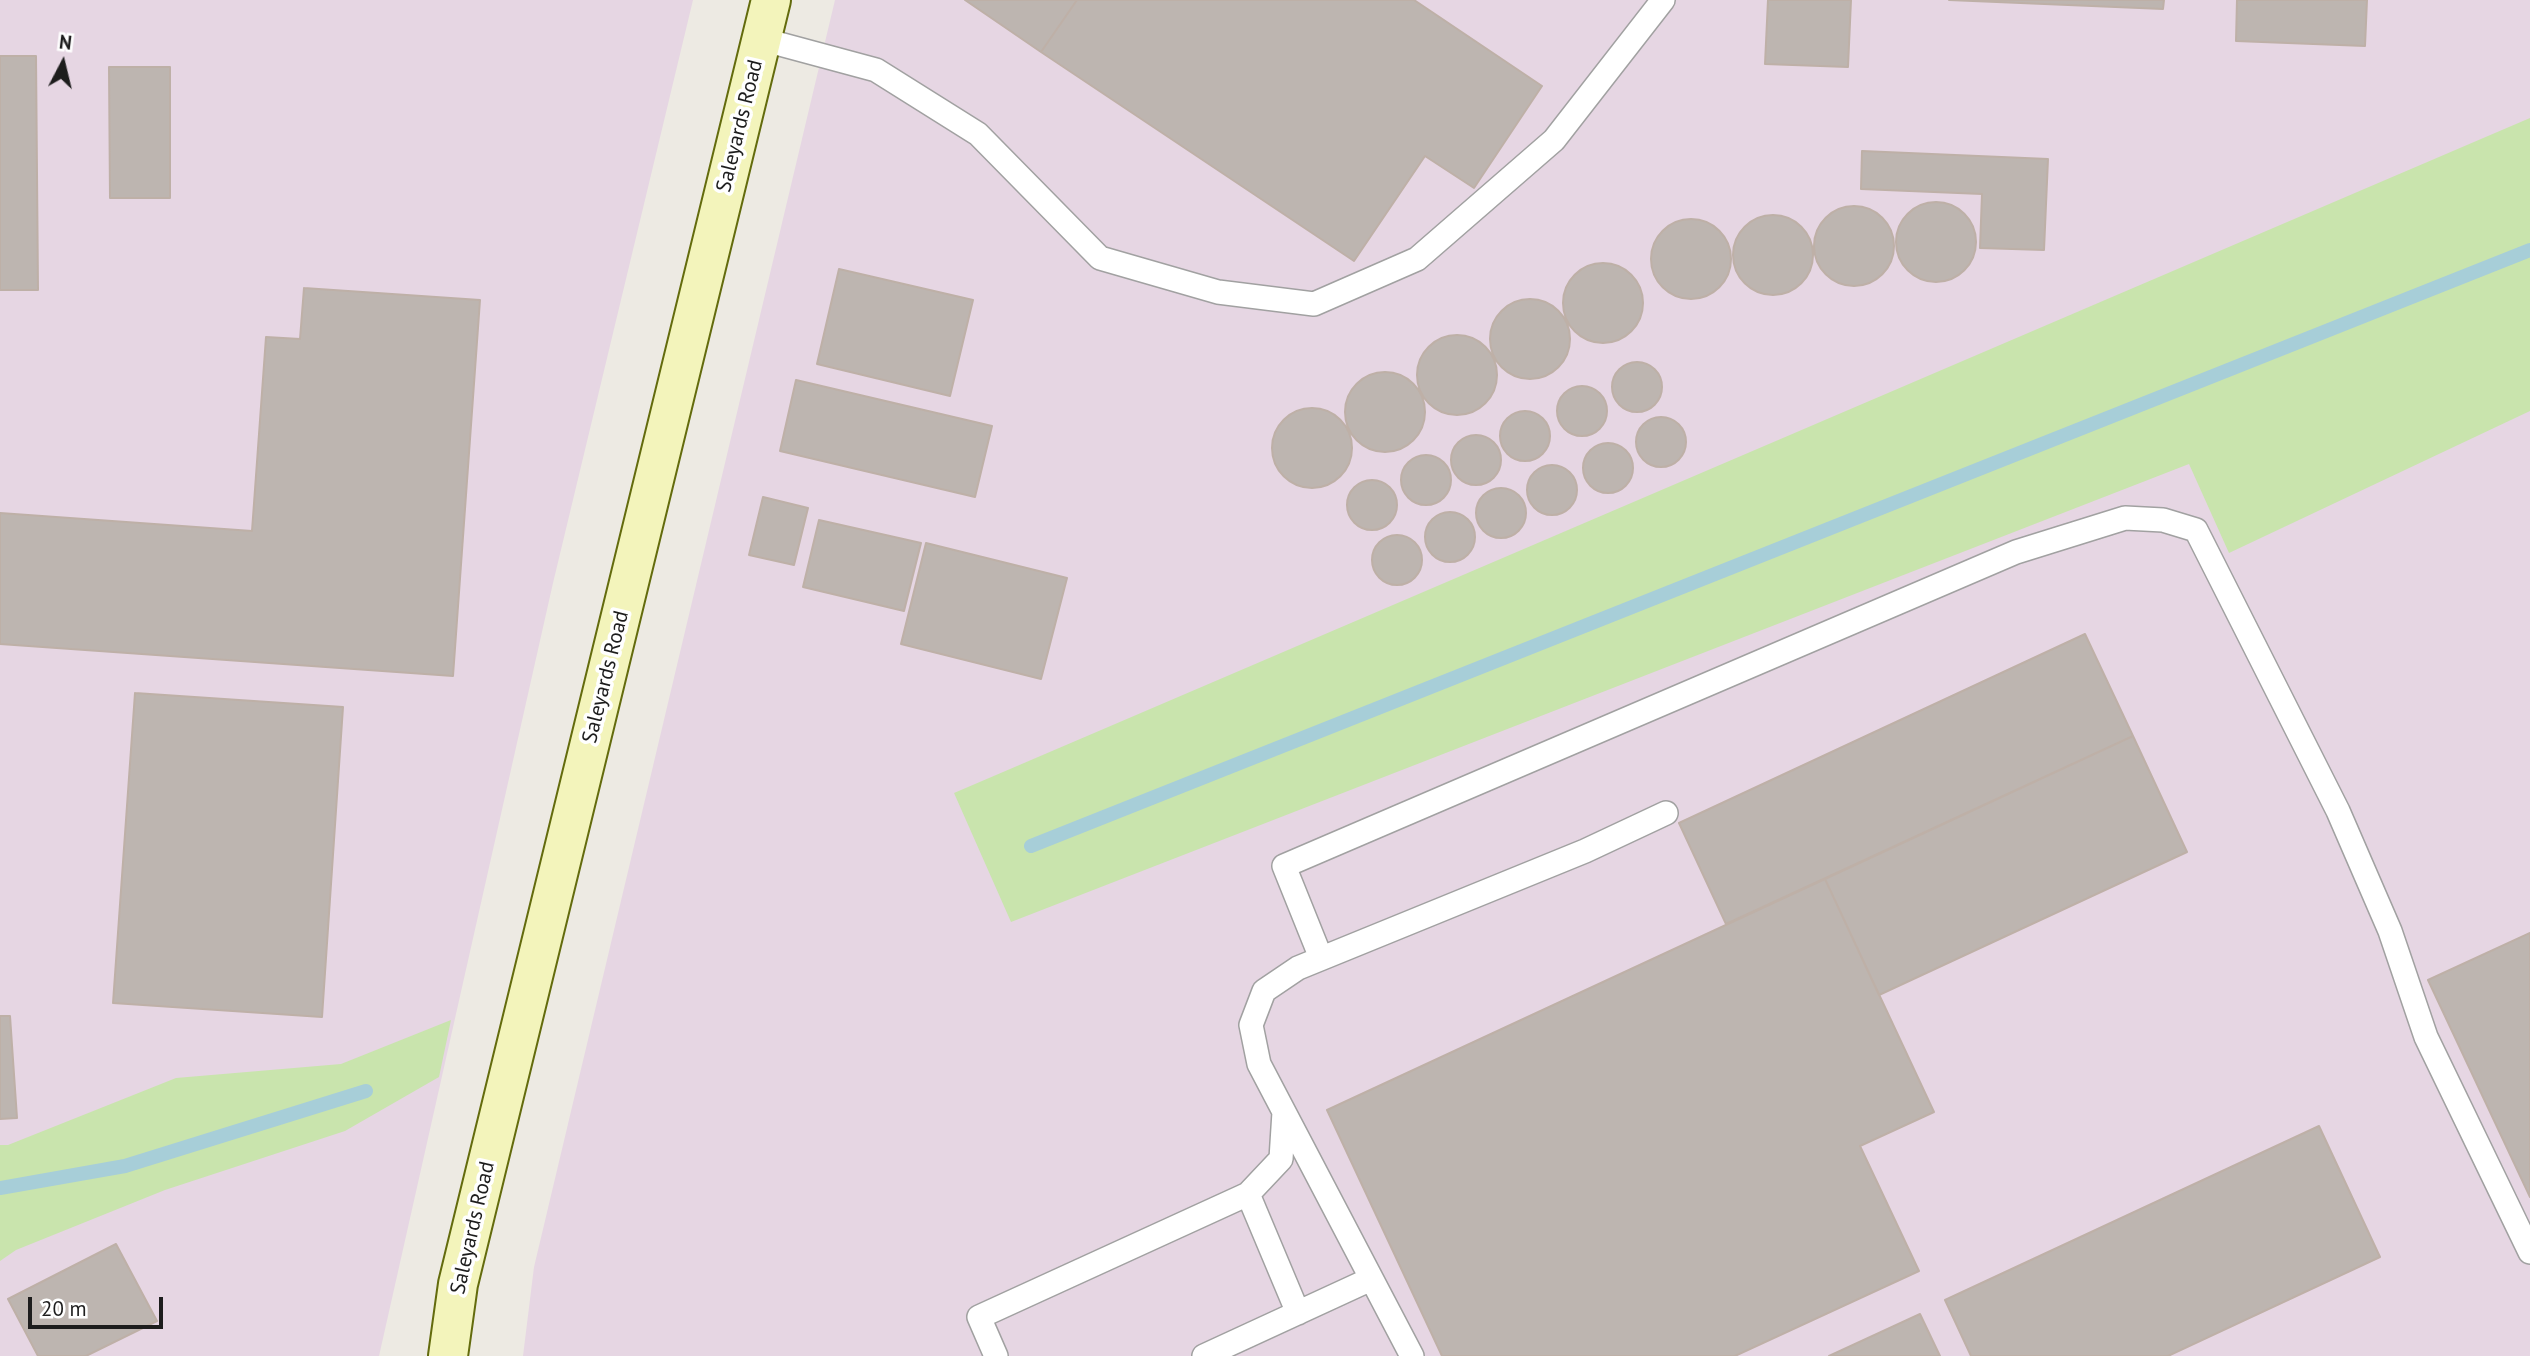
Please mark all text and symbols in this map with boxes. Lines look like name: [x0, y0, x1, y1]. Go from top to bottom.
north arrow: [28, 28, 98, 98]
text: N: [58, 29, 73, 55]
street label: Saleyards Road: [711, 57, 769, 195]
street label: Saleyards Road: [577, 608, 635, 746]
street label: Saleyards Road: [445, 1159, 501, 1297]
scale bar: [32, 1282, 166, 1326]
text: 20 m: [41, 1295, 87, 1322]

